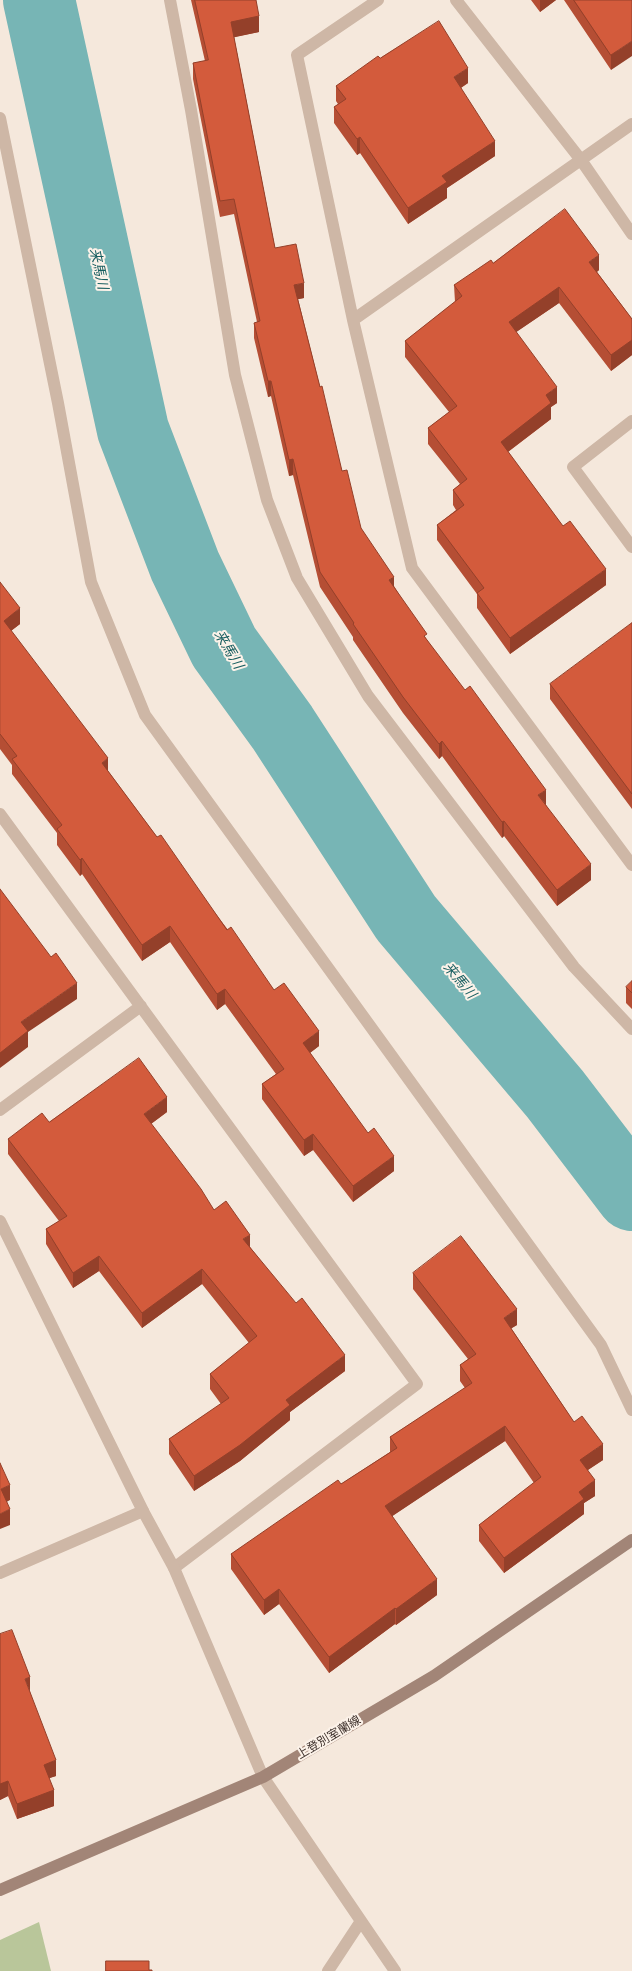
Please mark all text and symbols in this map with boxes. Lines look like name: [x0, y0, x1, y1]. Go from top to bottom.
water label: 来馬川: [85, 247, 111, 291]
water label: 来馬川: [210, 628, 246, 672]
water label: 来馬川: [439, 960, 479, 1002]
street label: 上登別室蘭線: [294, 1713, 364, 1763]

